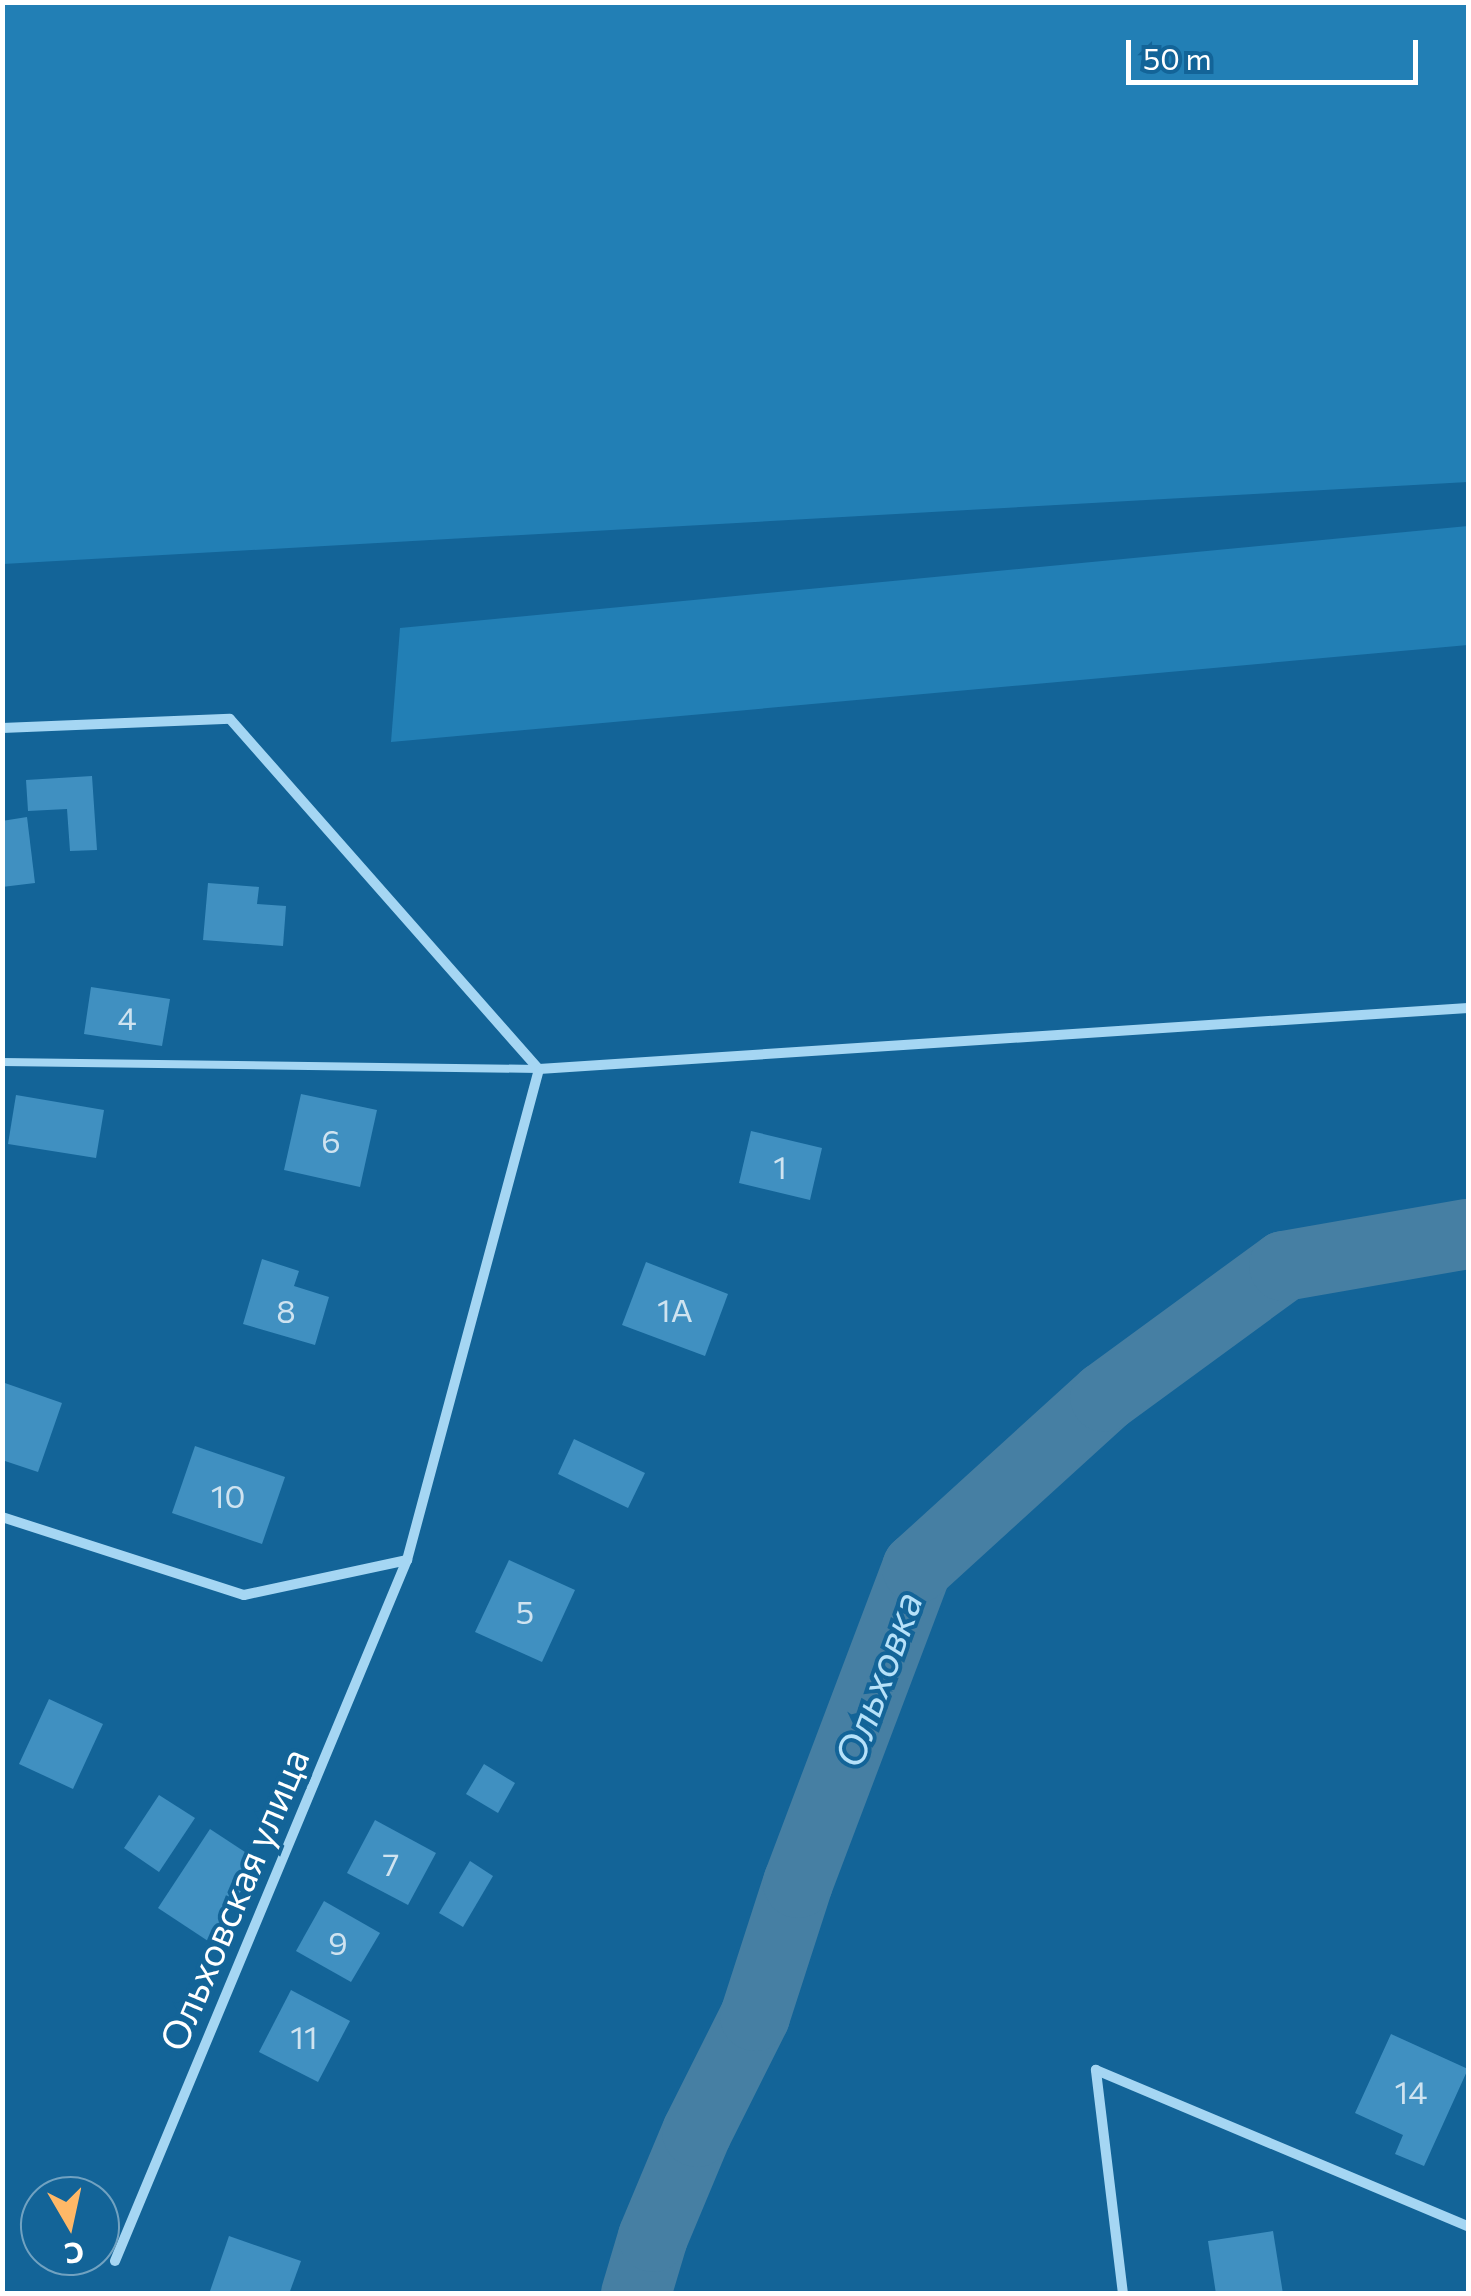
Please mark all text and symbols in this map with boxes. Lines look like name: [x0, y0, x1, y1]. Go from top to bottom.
scale bar: [1131, 20, 1424, 82]
text: 50 m: [1143, 39, 1212, 76]
house number: 4: [117, 998, 137, 1036]
house number: 6: [321, 1121, 341, 1159]
house number: 1: [773, 1147, 787, 1185]
house number: 1А: [657, 1290, 693, 1328]
house number: 8: [276, 1291, 296, 1329]
house number: 10: [211, 1476, 245, 1514]
water label: Ольховка: [823, 1585, 931, 1773]
house number: 5: [516, 1592, 534, 1630]
street label: Ольховская улица: [149, 1741, 317, 2057]
house number: 7: [383, 1844, 399, 1882]
house number: 9: [328, 1923, 348, 1961]
house number: 11: [290, 2017, 318, 2055]
house number: 14: [1395, 2072, 1427, 2110]
north arrow: [20, 2176, 120, 2276]
text: С: [62, 2235, 86, 2272]

